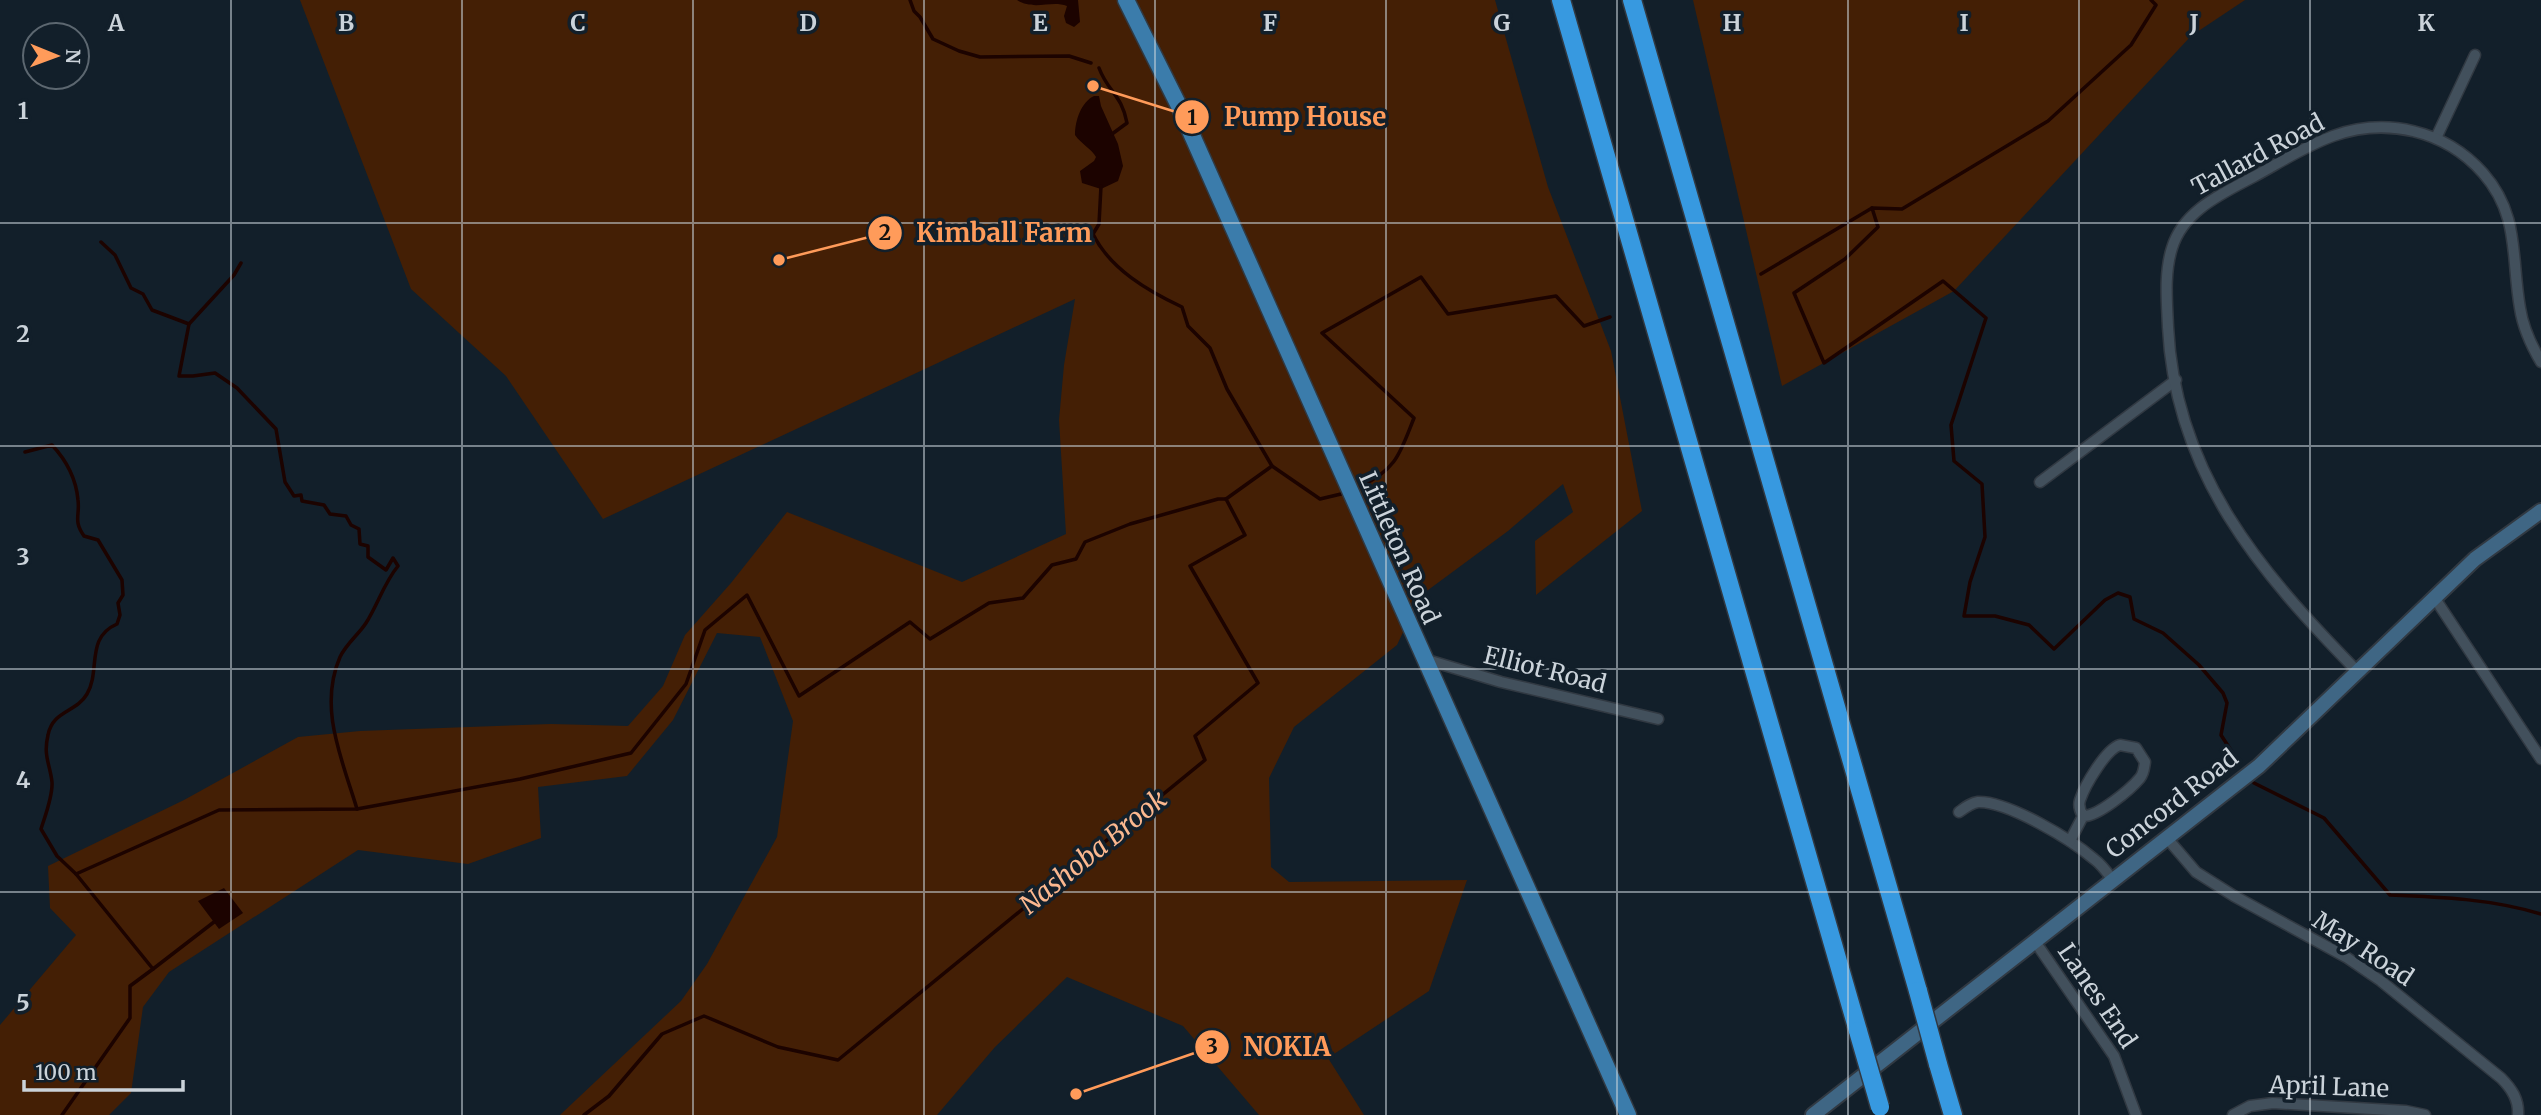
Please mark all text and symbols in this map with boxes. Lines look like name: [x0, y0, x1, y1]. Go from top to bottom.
text: A: [107, 8, 125, 37]
text: B: [338, 8, 354, 37]
text: C: [570, 8, 586, 37]
text: D: [799, 8, 817, 37]
text: E: [1032, 8, 1048, 37]
text: F: [1263, 8, 1277, 37]
text: G: [1494, 8, 1511, 37]
text: H: [1723, 8, 1742, 37]
text: I: [1959, 8, 1969, 37]
text: J: [2188, 8, 2199, 37]
text: K: [2417, 8, 2435, 37]
north arrow: [21, 21, 91, 91]
text: N: [61, 49, 85, 64]
callout: Pump House: [1174, 94, 1400, 141]
text: 1: [18, 96, 29, 125]
text: Pump House: [1224, 100, 1386, 133]
text: 1: [1187, 104, 1197, 131]
street label: Tallard Road: [2186, 107, 2329, 202]
callout: Kimball Farm: [867, 209, 1106, 256]
text: Kimball Farm: [916, 216, 1092, 249]
text: 2: [879, 219, 891, 246]
text: 2: [16, 319, 30, 348]
street label: Littleton Road: [1352, 467, 1447, 629]
text: 3: [16, 542, 30, 571]
street label: Elliot Road: [1481, 639, 1610, 700]
street label: Concord Road: [2099, 742, 2244, 865]
text: 4: [16, 765, 31, 794]
water label: Nashoba Brook: [1013, 782, 1173, 921]
street label: May Road: [2307, 905, 2420, 993]
street label: Lanes End: [2051, 937, 2144, 1054]
text: 5: [16, 988, 30, 1017]
callout: NOKIA: [1195, 1023, 1345, 1070]
text: NOKIA: [1243, 1030, 1331, 1063]
text: 3: [1206, 1033, 1218, 1060]
scale bar: [24, 1048, 184, 1092]
text: 100 m: [35, 1059, 97, 1086]
street label: April Lane: [2268, 1069, 2389, 1104]

